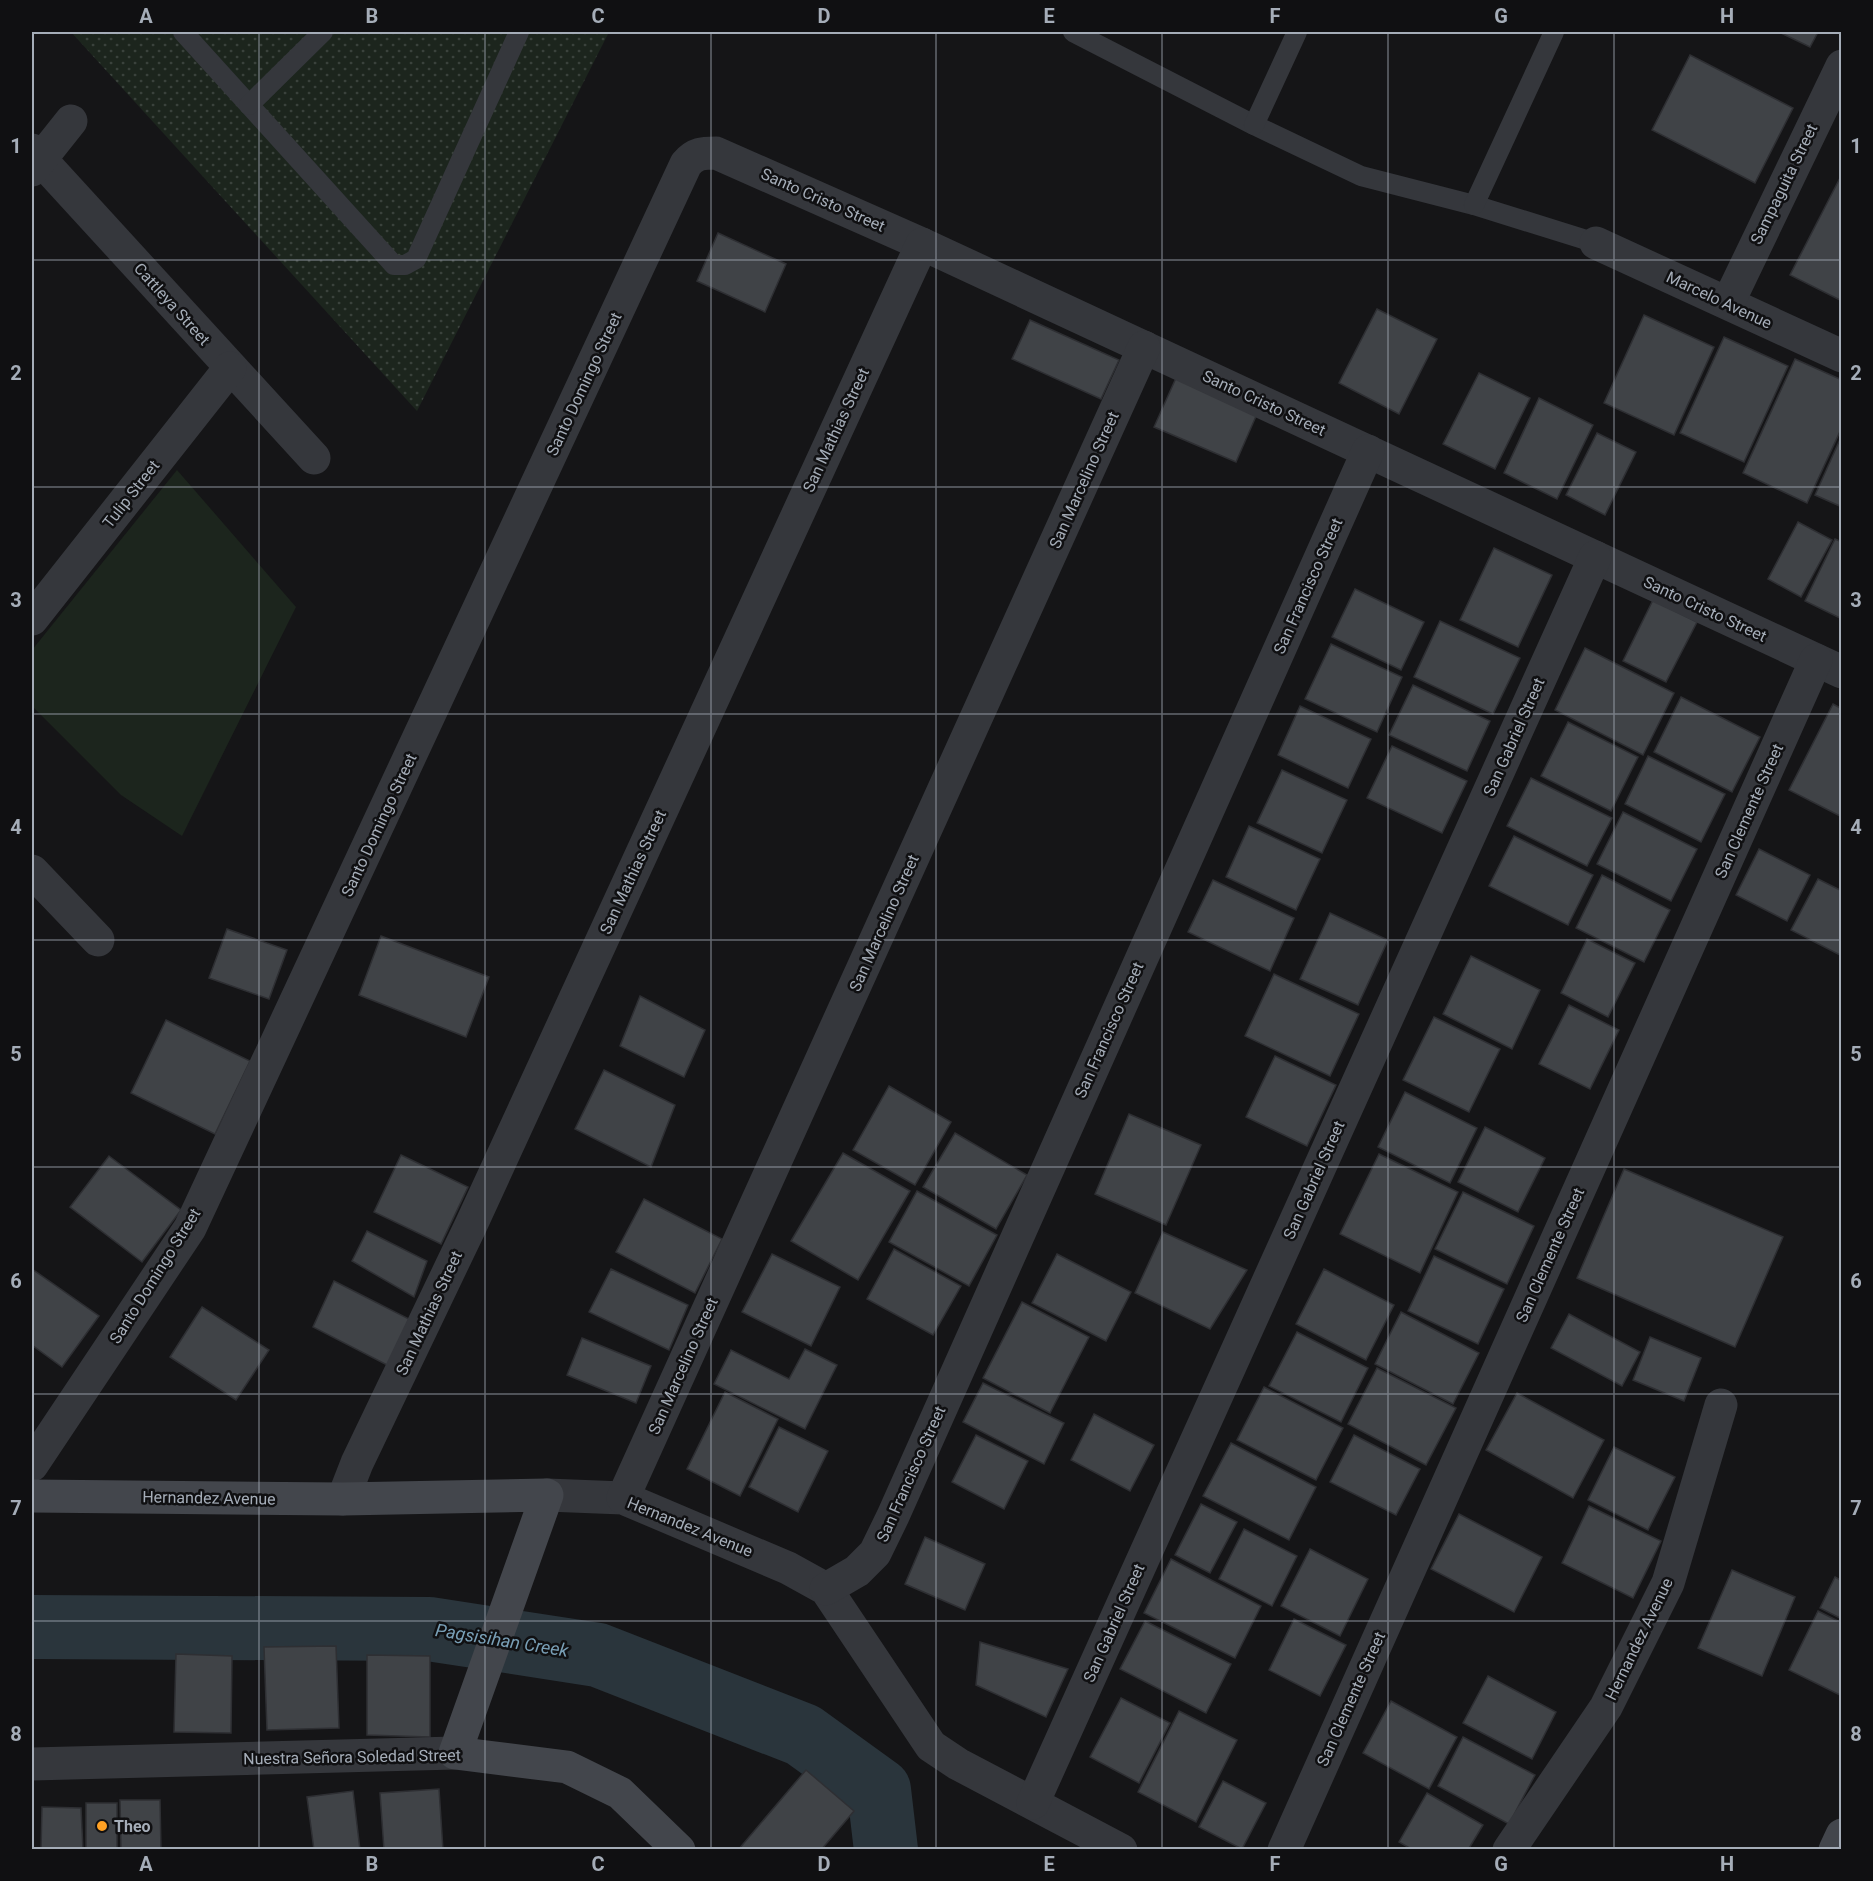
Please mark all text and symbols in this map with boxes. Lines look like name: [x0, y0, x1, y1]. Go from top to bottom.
text: A: [139, 4, 153, 28]
text: B: [366, 4, 378, 28]
text: C: [591, 4, 605, 28]
text: D: [818, 4, 831, 28]
text: E: [1043, 4, 1055, 28]
text: F: [1270, 4, 1281, 28]
text: G: [1494, 4, 1508, 28]
text: H: [1720, 4, 1734, 28]
street label: Sampaguita Street: [1747, 121, 1821, 247]
text: 1: [10, 134, 22, 158]
text: 1: [1850, 134, 1862, 158]
street label: Santo Cristo Street: [758, 164, 888, 236]
street label: Cattleya Street: [130, 259, 214, 349]
street label: Marcelo Avenue: [1663, 267, 1775, 333]
street label: Santo Domingo Street: [542, 309, 626, 459]
text: 2: [10, 361, 22, 385]
text: 2: [1850, 361, 1862, 385]
street label: San Mathias Street: [799, 365, 873, 495]
street label: Santo Cristo Street: [1199, 366, 1329, 440]
street label: San Marcelino Street: [1045, 409, 1123, 551]
street label: Tulip Street: [99, 456, 163, 532]
street label: San Francisco Street: [1270, 515, 1346, 657]
street label: Santo Cristo Street: [1640, 572, 1770, 646]
text: 3: [10, 588, 22, 612]
text: 3: [1850, 588, 1862, 612]
street label: San Gabriel Street: [1479, 675, 1549, 799]
street label: San Clemente Street: [1711, 741, 1787, 881]
street label: Santo Domingo Street: [337, 750, 421, 900]
street label: San Mathias Street: [596, 807, 670, 937]
text: 4: [10, 815, 22, 839]
text: 4: [1850, 815, 1862, 839]
street label: San Marcelino Street: [845, 852, 923, 994]
street label: San Francisco Street: [1071, 959, 1147, 1101]
text: 5: [10, 1042, 22, 1066]
text: 5: [1850, 1042, 1862, 1066]
street label: San Gabriel Street: [1279, 1118, 1349, 1242]
street label: San Clemente Street: [1512, 1185, 1588, 1325]
street label: Santo Domingo Street: [106, 1205, 204, 1347]
street label: San Mathias Street: [392, 1248, 466, 1378]
text: 6: [10, 1269, 22, 1293]
text: 6: [1850, 1269, 1862, 1293]
street label: San Marcelino Street: [644, 1295, 722, 1437]
street label: San Francisco Street: [873, 1403, 949, 1545]
street label: Hernandez Avenue: [142, 1487, 276, 1509]
street label: Hernandez Avenue: [625, 1493, 755, 1561]
text: 7: [10, 1496, 22, 1520]
text: 7: [1850, 1496, 1862, 1520]
street label: San Gabriel Street: [1079, 1561, 1149, 1685]
street label: Hernandez Avenue: [1601, 1575, 1677, 1703]
water label: Pagsisihan Creek: [434, 1619, 571, 1661]
street label: San Clemente Street: [1313, 1629, 1389, 1769]
text: 8: [10, 1722, 22, 1746]
text: 8: [1850, 1722, 1862, 1746]
street label: Nuestra Señora Soledad Street: [243, 1746, 461, 1768]
place label: Theo: [114, 1817, 151, 1836]
marker: Theo: [95, 1819, 109, 1833]
text: A: [139, 1852, 153, 1876]
text: B: [366, 1852, 378, 1876]
text: C: [591, 1852, 605, 1876]
text: D: [818, 1852, 831, 1876]
text: E: [1043, 1852, 1055, 1876]
text: F: [1270, 1852, 1281, 1876]
text: G: [1494, 1852, 1508, 1876]
text: H: [1720, 1852, 1734, 1876]

